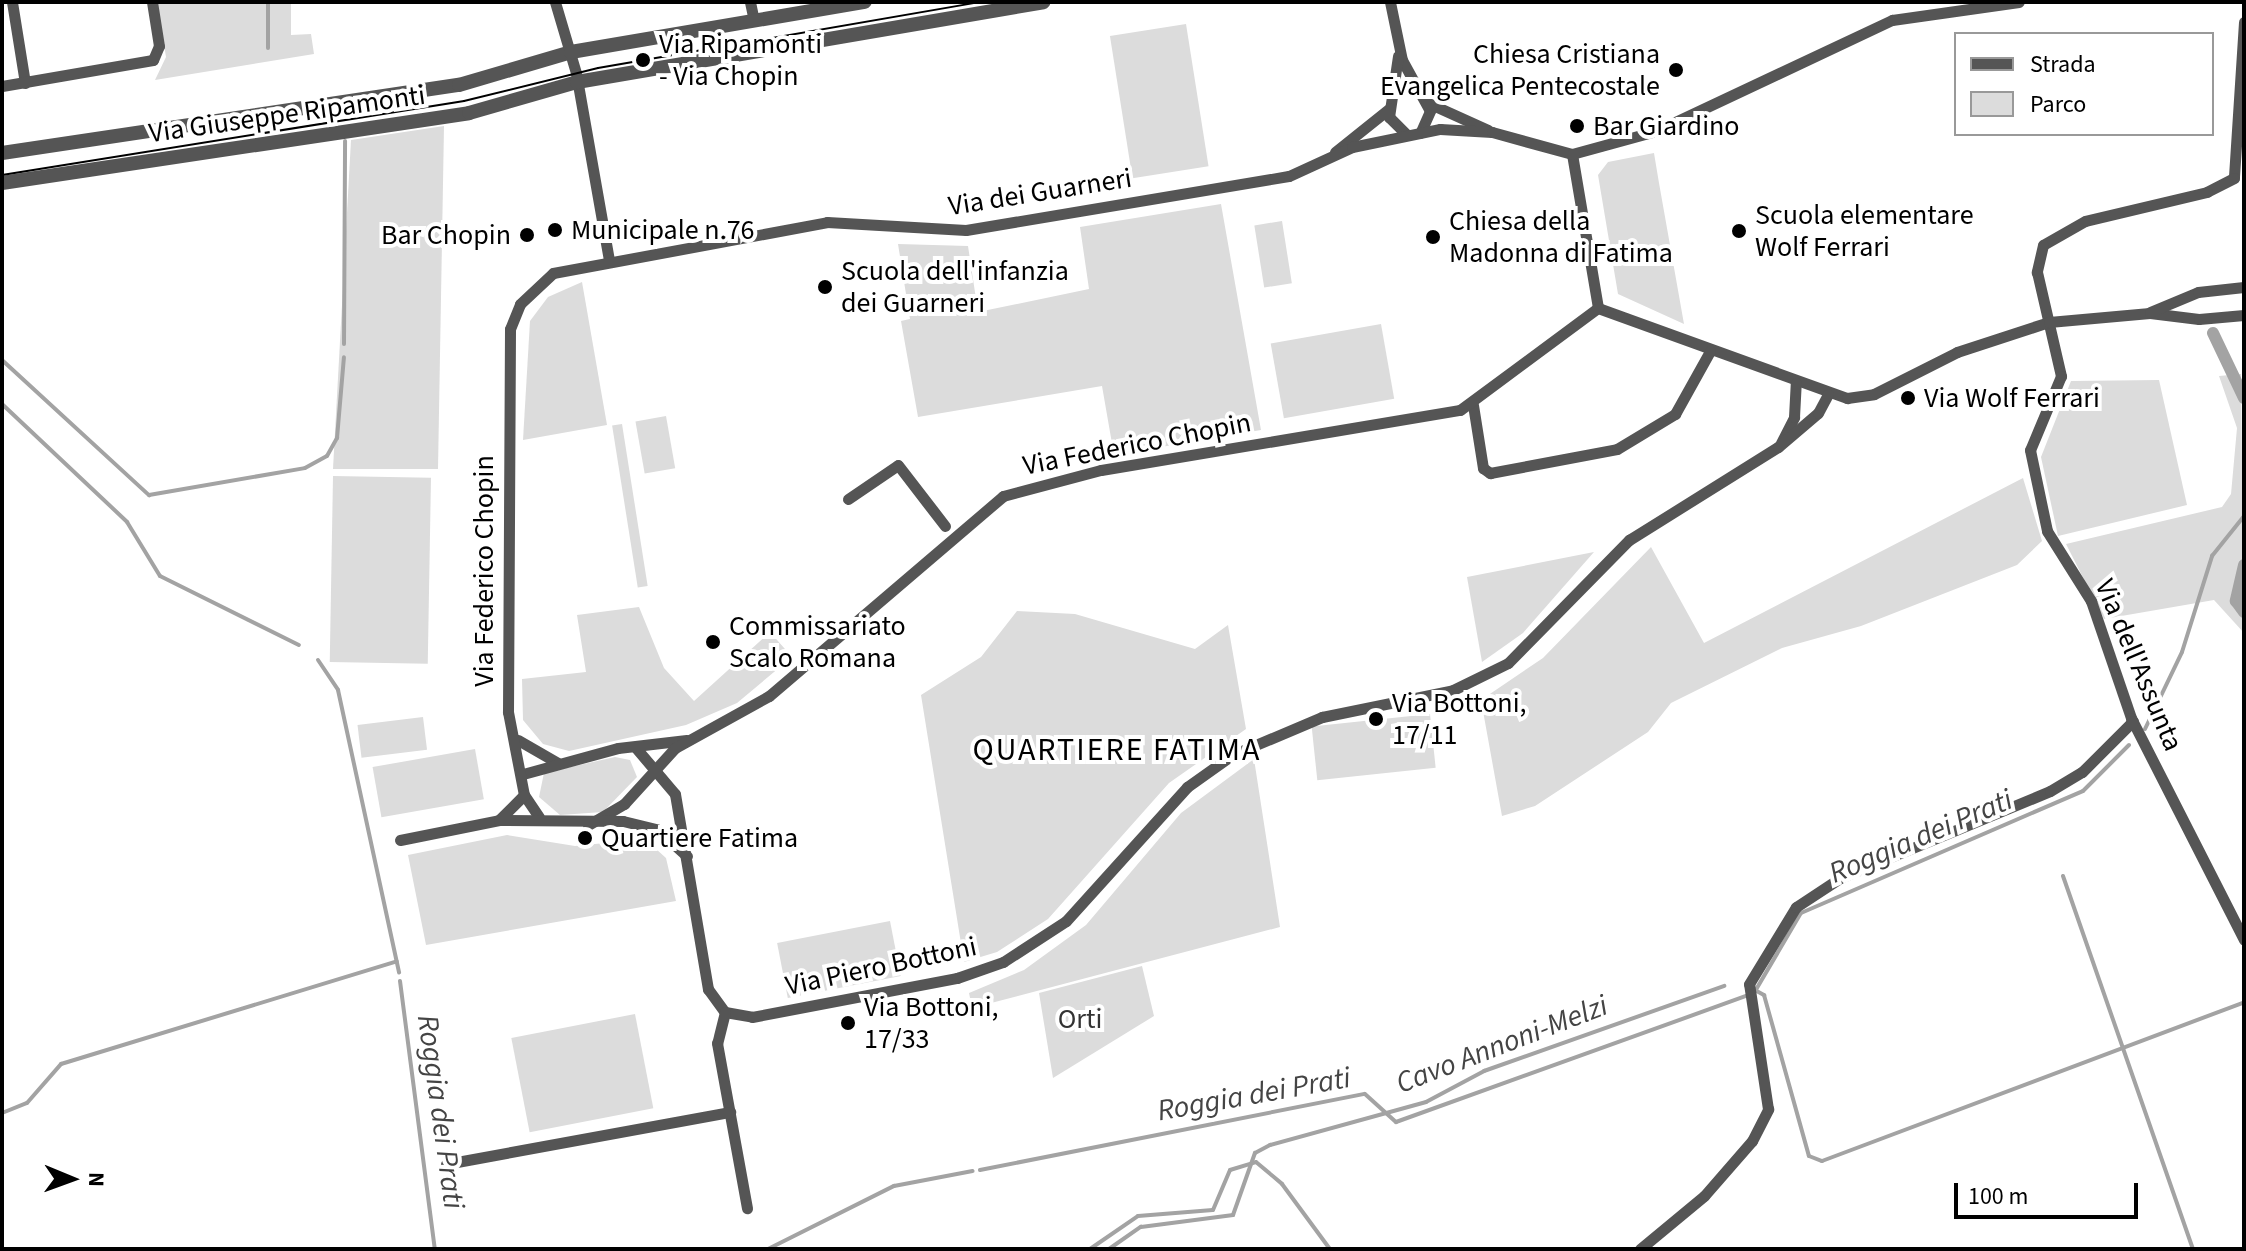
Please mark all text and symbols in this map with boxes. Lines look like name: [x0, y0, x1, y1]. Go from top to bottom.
place label: Via Ripamonti - Via Chopin: [659, 27, 822, 93]
legend: [1954, 32, 2214, 136]
place label: Chiesa Cristiana Evangelica Pentecostale: [1380, 37, 1660, 103]
text: Strada: [2030, 47, 2096, 82]
marker: Via Ripamonti - Via Chopin: [634, 51, 652, 69]
marker: Chiesa Cristiana Evangelica Pentecostale: [1667, 61, 1685, 79]
street label: Via Giuseppe Ripamonti: [147, 78, 427, 150]
text: Parco: [2030, 87, 2086, 122]
place label: Bar Giardino: [1593, 109, 1740, 143]
marker: Bar Giardino: [1568, 117, 1586, 135]
street label: Via dei Guarneri: [946, 161, 1134, 223]
place label: Scuola elementare Wolf Ferrari: [1755, 198, 1974, 264]
place label: Chiesa della Madonna di Fatima: [1449, 204, 1673, 270]
place label: Municipale n.76: [571, 213, 754, 247]
place label: Bar Chopin: [381, 218, 511, 252]
marker: Municipale n.76: [546, 221, 564, 239]
marker: Scuola elementare Wolf Ferrari: [1730, 222, 1748, 240]
marker: Bar Chopin: [518, 226, 536, 244]
marker: Chiesa della Madonna di Fatima: [1424, 228, 1442, 246]
place label: Scuola dell'infanzia dei Guarneri: [841, 254, 1069, 320]
marker: Scuola dell'infanzia dei Guarneri: [816, 278, 834, 296]
place label: Via Wolf Ferrari: [1924, 381, 2100, 415]
marker: Via Wolf Ferrari: [1899, 389, 1917, 407]
street label: Via Federico Chopin: [1020, 405, 1254, 483]
street label: Via Federico Chopin: [467, 455, 501, 687]
street label: Via dell'Assunta: [2088, 574, 2190, 756]
place label: Commissariato Scalo Romana: [729, 609, 906, 675]
marker: Commissariato Scalo Romana: [704, 633, 722, 651]
place label: Via Bottoni, 17/11: [1392, 686, 1527, 752]
marker: Via Bottoni, 17/11: [1367, 710, 1385, 728]
district label: QUARTIERE FATIMA: [973, 731, 1261, 769]
water label: Roggia dei Prati: [1824, 782, 2018, 892]
place label: Quartiere Fatima: [601, 821, 798, 855]
marker: Quartiere Fatima: [576, 829, 594, 847]
street label: Via Piero Bottoni: [782, 929, 980, 1003]
water label: Cavo Annoni-Melzi: [1391, 988, 1613, 1102]
place label: Via Bottoni, 17/33: [864, 990, 999, 1056]
park label: Orti: [1058, 1002, 1102, 1036]
water label: Roggia dei Prati: [409, 1013, 471, 1211]
marker: Via Bottoni, 17/33: [839, 1014, 857, 1032]
water label: Roggia dei Prati: [1155, 1060, 1353, 1130]
north arrow: [32, 1139, 112, 1219]
scale bar: [1958, 1167, 2142, 1217]
text: N: [80, 1172, 112, 1187]
text: 100 m: [1968, 1179, 2028, 1214]

